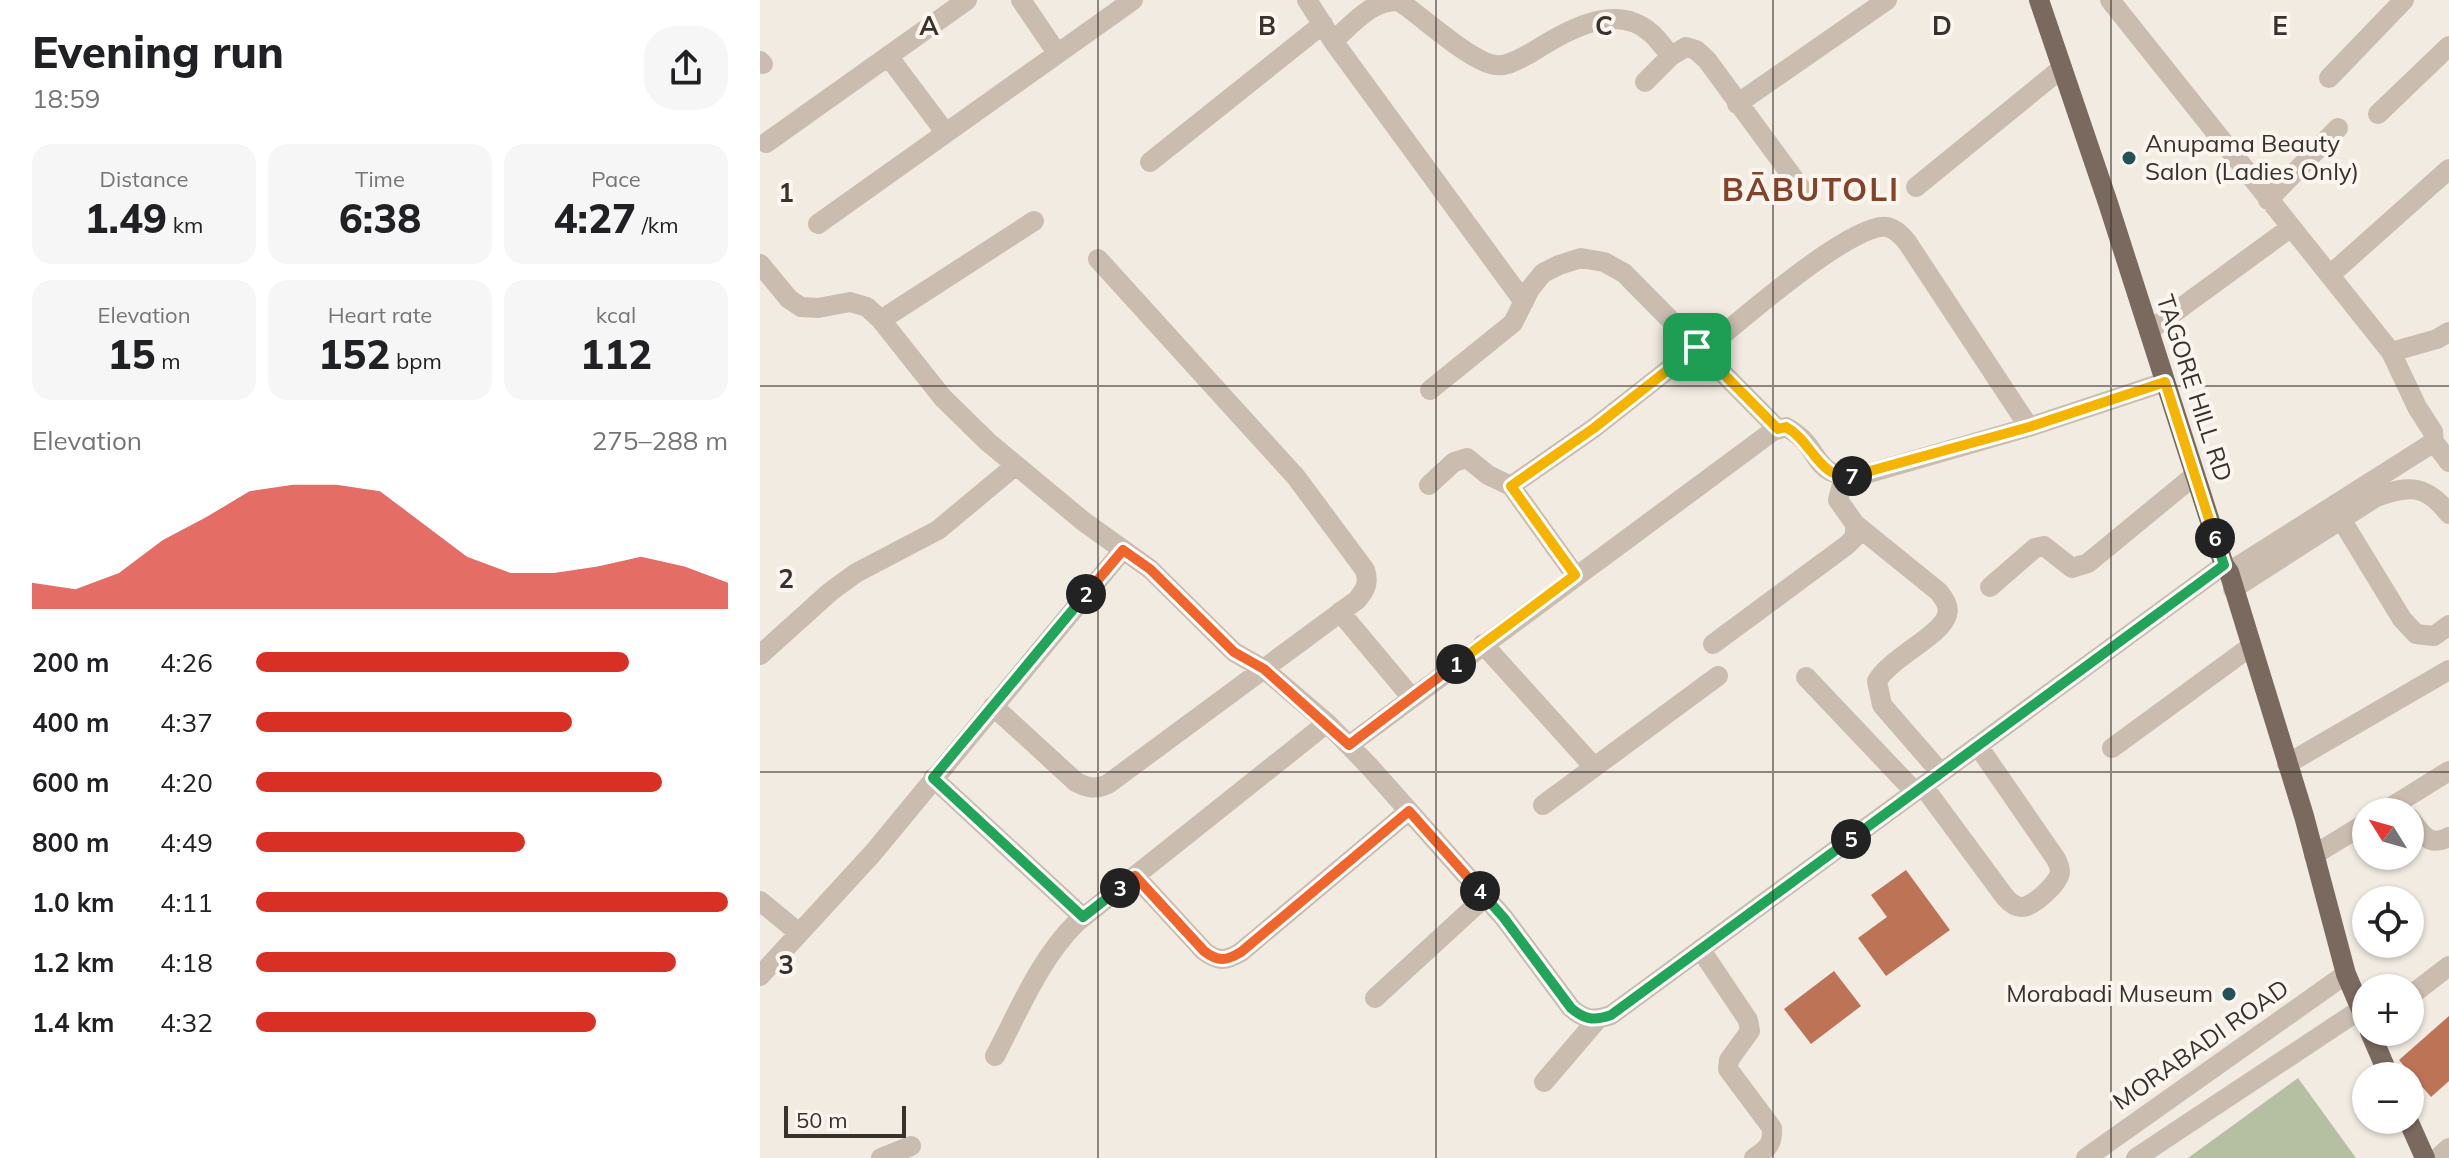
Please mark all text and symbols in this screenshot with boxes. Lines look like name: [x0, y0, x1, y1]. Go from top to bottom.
text: A: [919, 9, 939, 42]
text: B: [1258, 9, 1276, 42]
text: C: [1595, 9, 1613, 42]
text: D: [1932, 9, 1952, 42]
text: E: [2272, 9, 2288, 42]
text: Evening run: [32, 24, 284, 79]
button: share: [644, 26, 728, 110]
text: 18:59: [32, 82, 100, 115]
place label: Anupama Beauty Salon (Ladies Only): [2145, 128, 2359, 186]
marker: Anupama Beauty Salon (Ladies Only): [2120, 149, 2138, 167]
text: Distance: [100, 165, 188, 193]
text: Time: [355, 165, 405, 193]
text: Pace: [591, 165, 641, 193]
district label: BĀBUTOLI: [1722, 169, 1900, 209]
text: 1: [778, 176, 794, 209]
text: 1.49: [85, 193, 167, 243]
text: 6:38: [339, 193, 421, 243]
text: 4:27: [553, 193, 636, 243]
text: km: [167, 211, 203, 239]
text: /km: [636, 211, 679, 239]
street label: TAGORE HILL RD: [2151, 291, 2239, 485]
text: Elevation: [97, 301, 191, 329]
text: Heart rate: [328, 301, 432, 329]
text: kcal: [596, 301, 636, 329]
pin: [1663, 313, 1731, 381]
icon: arrive: [1675, 325, 1719, 369]
text: 15: [107, 329, 155, 379]
text: 152: [318, 329, 390, 379]
text: 112: [580, 329, 652, 379]
text: m: [155, 347, 181, 375]
text: bpm: [390, 347, 442, 375]
text: Elevation: [32, 424, 142, 457]
text: 275–288 m: [592, 424, 728, 457]
pin: 7: [1832, 456, 1872, 496]
text: 7: [1845, 462, 1859, 490]
pin: 6: [2195, 518, 2235, 558]
text: 6: [2208, 524, 2222, 552]
text: 2: [778, 562, 794, 595]
pin: 2: [1066, 574, 1106, 614]
text: 2: [1079, 580, 1093, 608]
pin: 1: [1436, 644, 1476, 684]
text: 200 m: [32, 646, 109, 679]
text: 4:26: [160, 646, 213, 679]
text: 1: [1449, 650, 1463, 678]
text: 400 m: [32, 706, 109, 739]
text: 4:37: [160, 706, 213, 739]
text: 600 m: [32, 766, 109, 799]
text: 4:20: [160, 766, 213, 799]
north arrow: [2352, 798, 2424, 870]
map controls: [2352, 798, 2424, 1134]
pin: 5: [1831, 819, 1871, 859]
text: 5: [1844, 825, 1858, 853]
text: 800 m: [32, 826, 109, 859]
text: 4:49: [160, 826, 213, 859]
pin: 3: [1100, 868, 1140, 908]
pin: 4: [1460, 871, 1500, 911]
text: 3: [1113, 874, 1127, 902]
text: 4: [1473, 877, 1487, 905]
text: 1.0 km: [32, 886, 115, 919]
text: 4:11: [160, 886, 213, 919]
button: locate: [2352, 886, 2424, 958]
text: 1.2 km: [32, 946, 115, 979]
text: 4:18: [160, 946, 213, 979]
text: 3: [778, 948, 794, 981]
street label: MORABADI ROAD: [2107, 972, 2294, 1116]
button: +: [2352, 974, 2424, 1046]
place label: Morabadi Museum: [2006, 978, 2213, 1008]
marker: Morabadi Museum: [2220, 985, 2238, 1003]
text: 1.4 km: [32, 1006, 115, 1039]
text: 4:32: [160, 1006, 213, 1039]
button: −: [2352, 1062, 2424, 1134]
scale bar: [784, 1102, 906, 1138]
text: 50 m: [796, 1106, 847, 1134]

